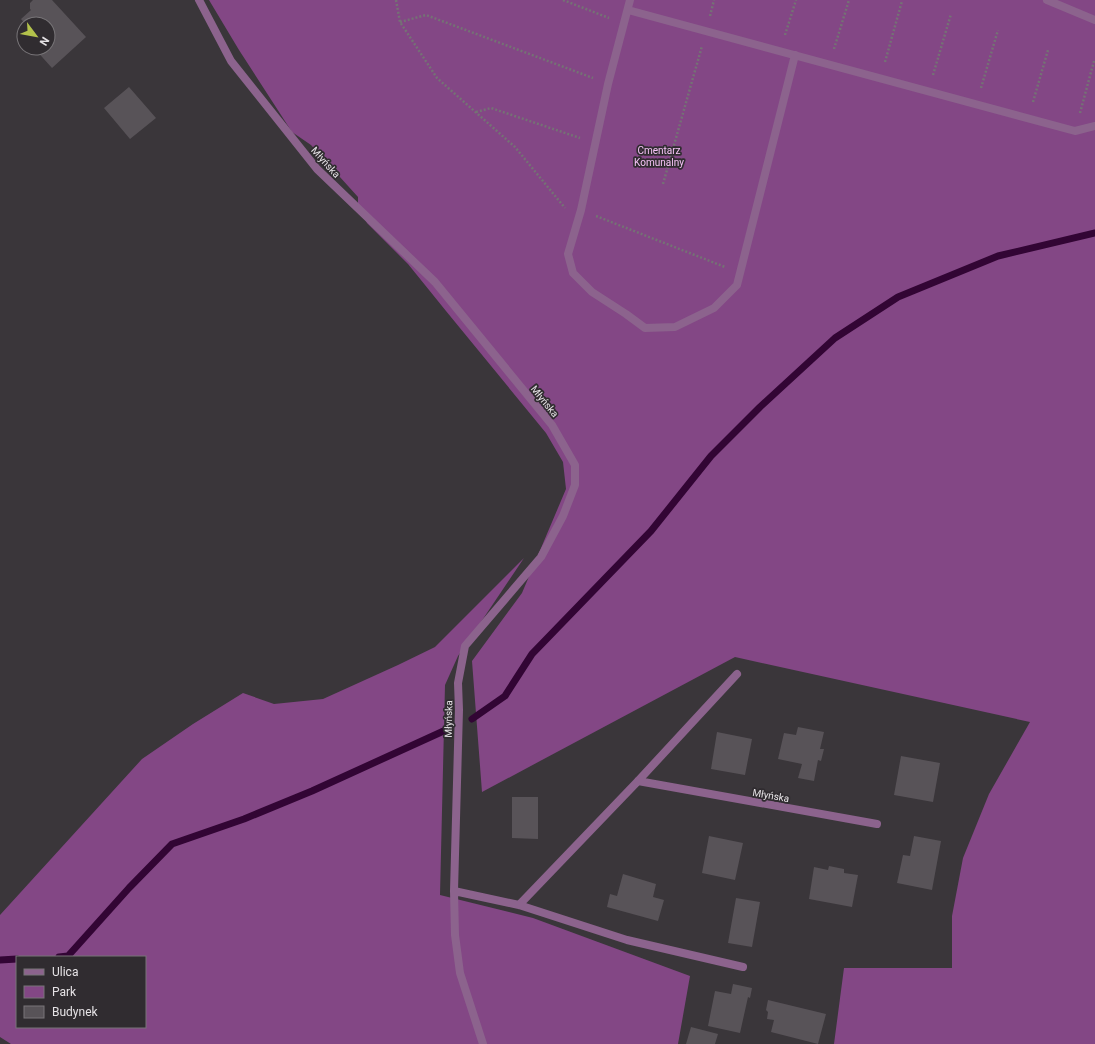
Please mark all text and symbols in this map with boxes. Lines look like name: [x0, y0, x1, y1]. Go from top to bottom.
north arrow: [16, 16, 56, 56]
text: N: [36, 34, 52, 48]
street label: Młyńska: [309, 145, 342, 180]
park label: Cmentarz Komunalny: [634, 145, 684, 168]
street label: Młyńska: [529, 383, 561, 419]
street label: Młyńska: [443, 700, 454, 738]
street label: Młyńska: [752, 787, 790, 804]
legend: [16, 956, 146, 1028]
text: Ulica: [52, 965, 78, 979]
text: Park: [52, 985, 77, 999]
text: Budynek: [52, 1005, 99, 1019]

